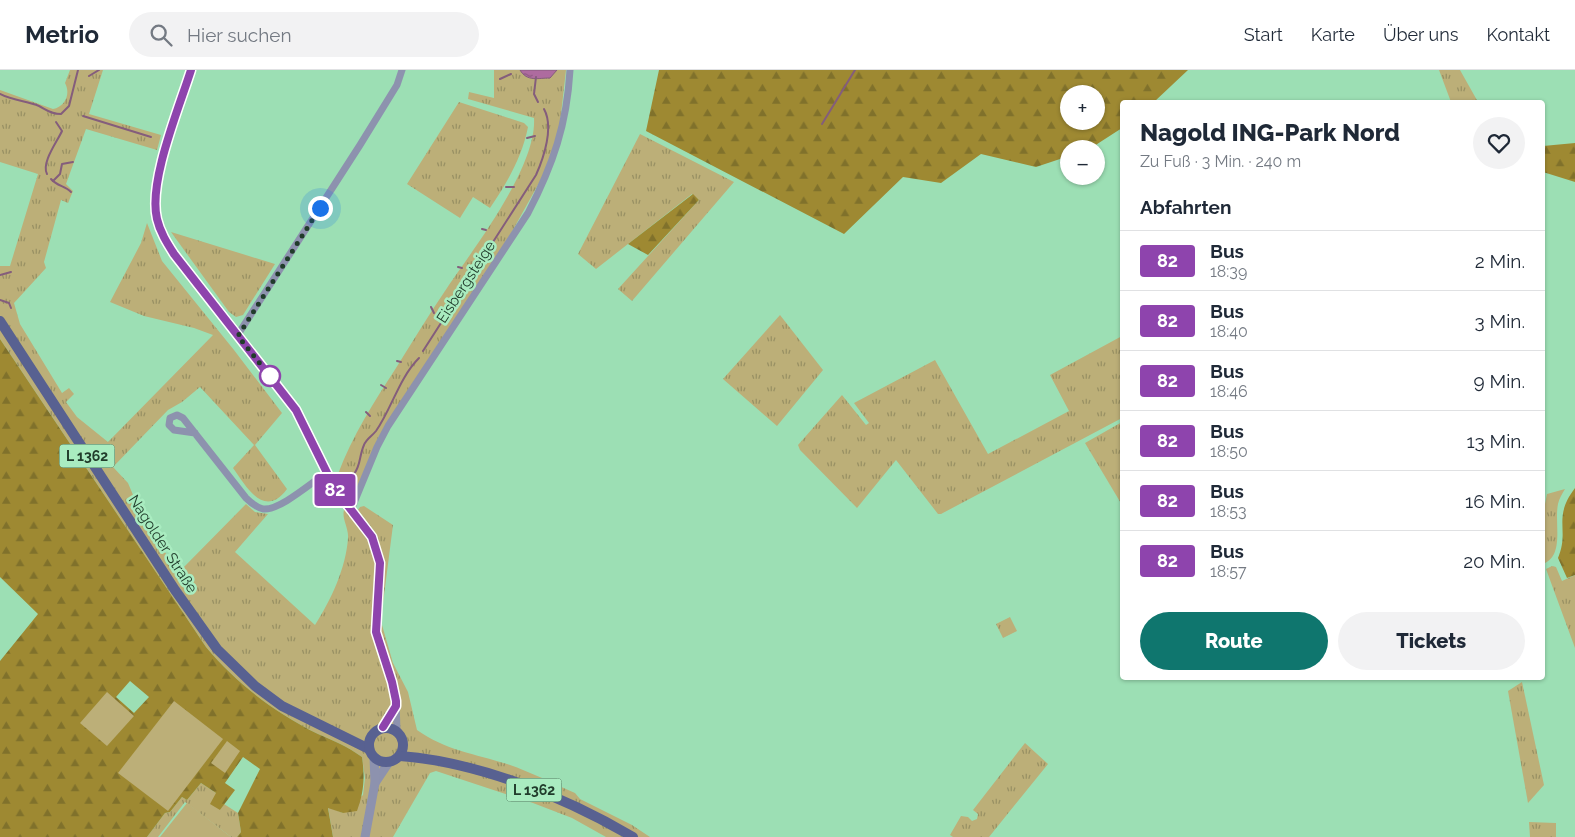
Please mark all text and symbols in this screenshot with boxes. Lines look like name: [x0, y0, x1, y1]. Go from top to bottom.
search box: [129, 12, 479, 57]
text: Metrio: [25, 20, 99, 49]
icon: search: [147, 21, 175, 49]
text: Hier suchen: [187, 24, 292, 46]
text: Start: [1244, 24, 1283, 45]
text: Karte: [1311, 24, 1355, 45]
text: Über uns: [1383, 24, 1458, 45]
text: Kontakt: [1486, 24, 1550, 45]
map controls: [1060, 85, 1105, 185]
button: +: [1060, 85, 1105, 130]
button: heart: [1473, 117, 1525, 169]
text: Nagold ING-Park Nord: [1140, 118, 1400, 147]
button: −: [1060, 140, 1105, 185]
text: Zu Fuß · 3 Min. · 240 m: [1140, 152, 1301, 171]
your location: [308, 196, 333, 221]
text: Abfahrten: [1140, 196, 1231, 218]
street label: Eisbergsteige: [433, 237, 499, 326]
text: Bus: [1210, 240, 1244, 262]
text: 82: [1157, 250, 1178, 271]
text: 2 Min.: [1475, 250, 1525, 272]
text: 18:39: [1210, 262, 1247, 281]
text: Bus: [1210, 300, 1244, 322]
text: 82: [1157, 310, 1178, 331]
text: 3 Min.: [1475, 310, 1525, 332]
text: 18:40: [1210, 322, 1248, 341]
text: Bus: [1210, 360, 1244, 382]
unlabelled marker: [259, 365, 281, 387]
text: 82: [1157, 370, 1178, 391]
text: 9 Min.: [1474, 370, 1525, 392]
text: 18:46: [1210, 382, 1248, 401]
text: Bus: [1210, 420, 1244, 442]
text: 82: [1157, 430, 1178, 451]
text: 13 Min.: [1466, 430, 1525, 452]
text: 18:50: [1210, 442, 1248, 461]
road number: L 1362: [59, 444, 114, 468]
line badge: 82: [312, 474, 358, 506]
text: 82: [324, 479, 346, 500]
text: Bus: [1210, 480, 1244, 502]
text: 82: [1157, 490, 1178, 511]
text: 16 Min.: [1465, 490, 1525, 512]
street label: Nagolder Straße: [125, 492, 202, 597]
text: 18:53: [1210, 502, 1247, 521]
text: Bus: [1210, 540, 1244, 562]
text: 82: [1157, 550, 1178, 571]
text: 20 Min.: [1463, 550, 1525, 572]
text: 18:57: [1210, 562, 1247, 581]
button: Route: [1140, 612, 1328, 670]
button: Tickets: [1338, 612, 1525, 670]
road number: L 1362: [506, 778, 562, 802]

